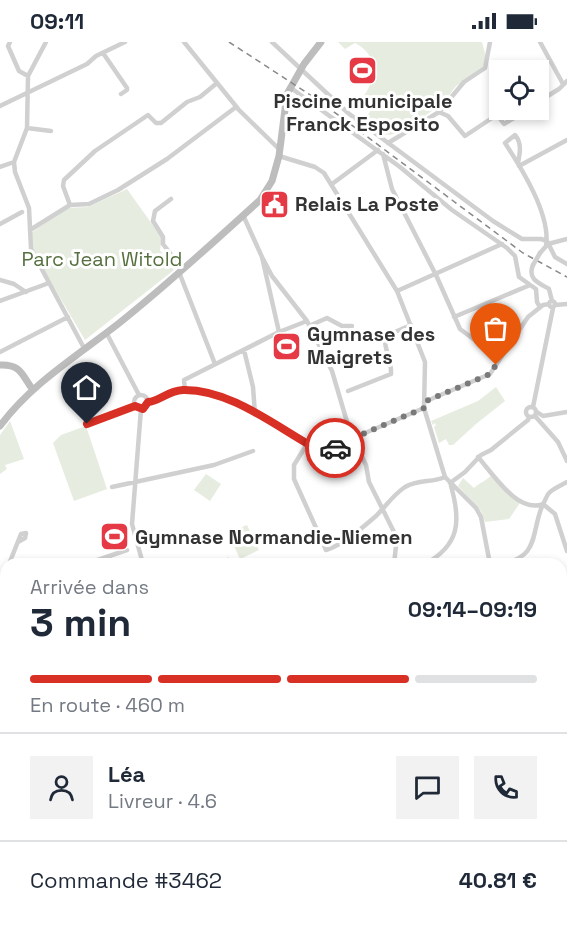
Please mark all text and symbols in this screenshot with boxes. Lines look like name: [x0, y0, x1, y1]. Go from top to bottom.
text: 09:11: [30, 7, 84, 35]
sports icon: Piscine municipale Franck Esposito: [347, 54, 379, 86]
map controls: [489, 60, 549, 120]
button: locate: [489, 60, 549, 120]
place label: Piscine municipale Franck Esposito: [274, 88, 452, 137]
public building icon: Relais La Poste: [258, 188, 290, 220]
place label: Relais La Poste: [295, 191, 439, 217]
park label: Parc Jean Witold: [22, 246, 182, 272]
pin: [470, 303, 521, 365]
icon: bag: [479, 312, 512, 345]
place label: Gymnase des Maigrets: [307, 321, 435, 370]
sports icon: Gymnase des Maigrets: [270, 330, 302, 362]
pin: [61, 362, 112, 424]
icon: home: [70, 371, 103, 404]
courier: [305, 418, 365, 478]
icon: car: [319, 432, 352, 465]
sports icon: Gymnase Normandie-Niemen: [98, 521, 130, 553]
place label: Gymnase Normandie-Niemen: [135, 524, 413, 550]
text: Arrivée dans: [30, 574, 149, 600]
text: 09:14–09:19: [408, 595, 537, 623]
text: 3 min: [30, 598, 131, 647]
text: En route · 460 m: [30, 692, 185, 718]
button: person: [30, 756, 93, 819]
button: chat: [396, 756, 459, 819]
button: phone: [474, 756, 537, 819]
text: Léa: [108, 760, 145, 788]
text: Livreur · 4.6: [108, 788, 217, 814]
text: Commande #3462: [30, 866, 222, 894]
text: 40.81 €: [459, 866, 537, 894]

